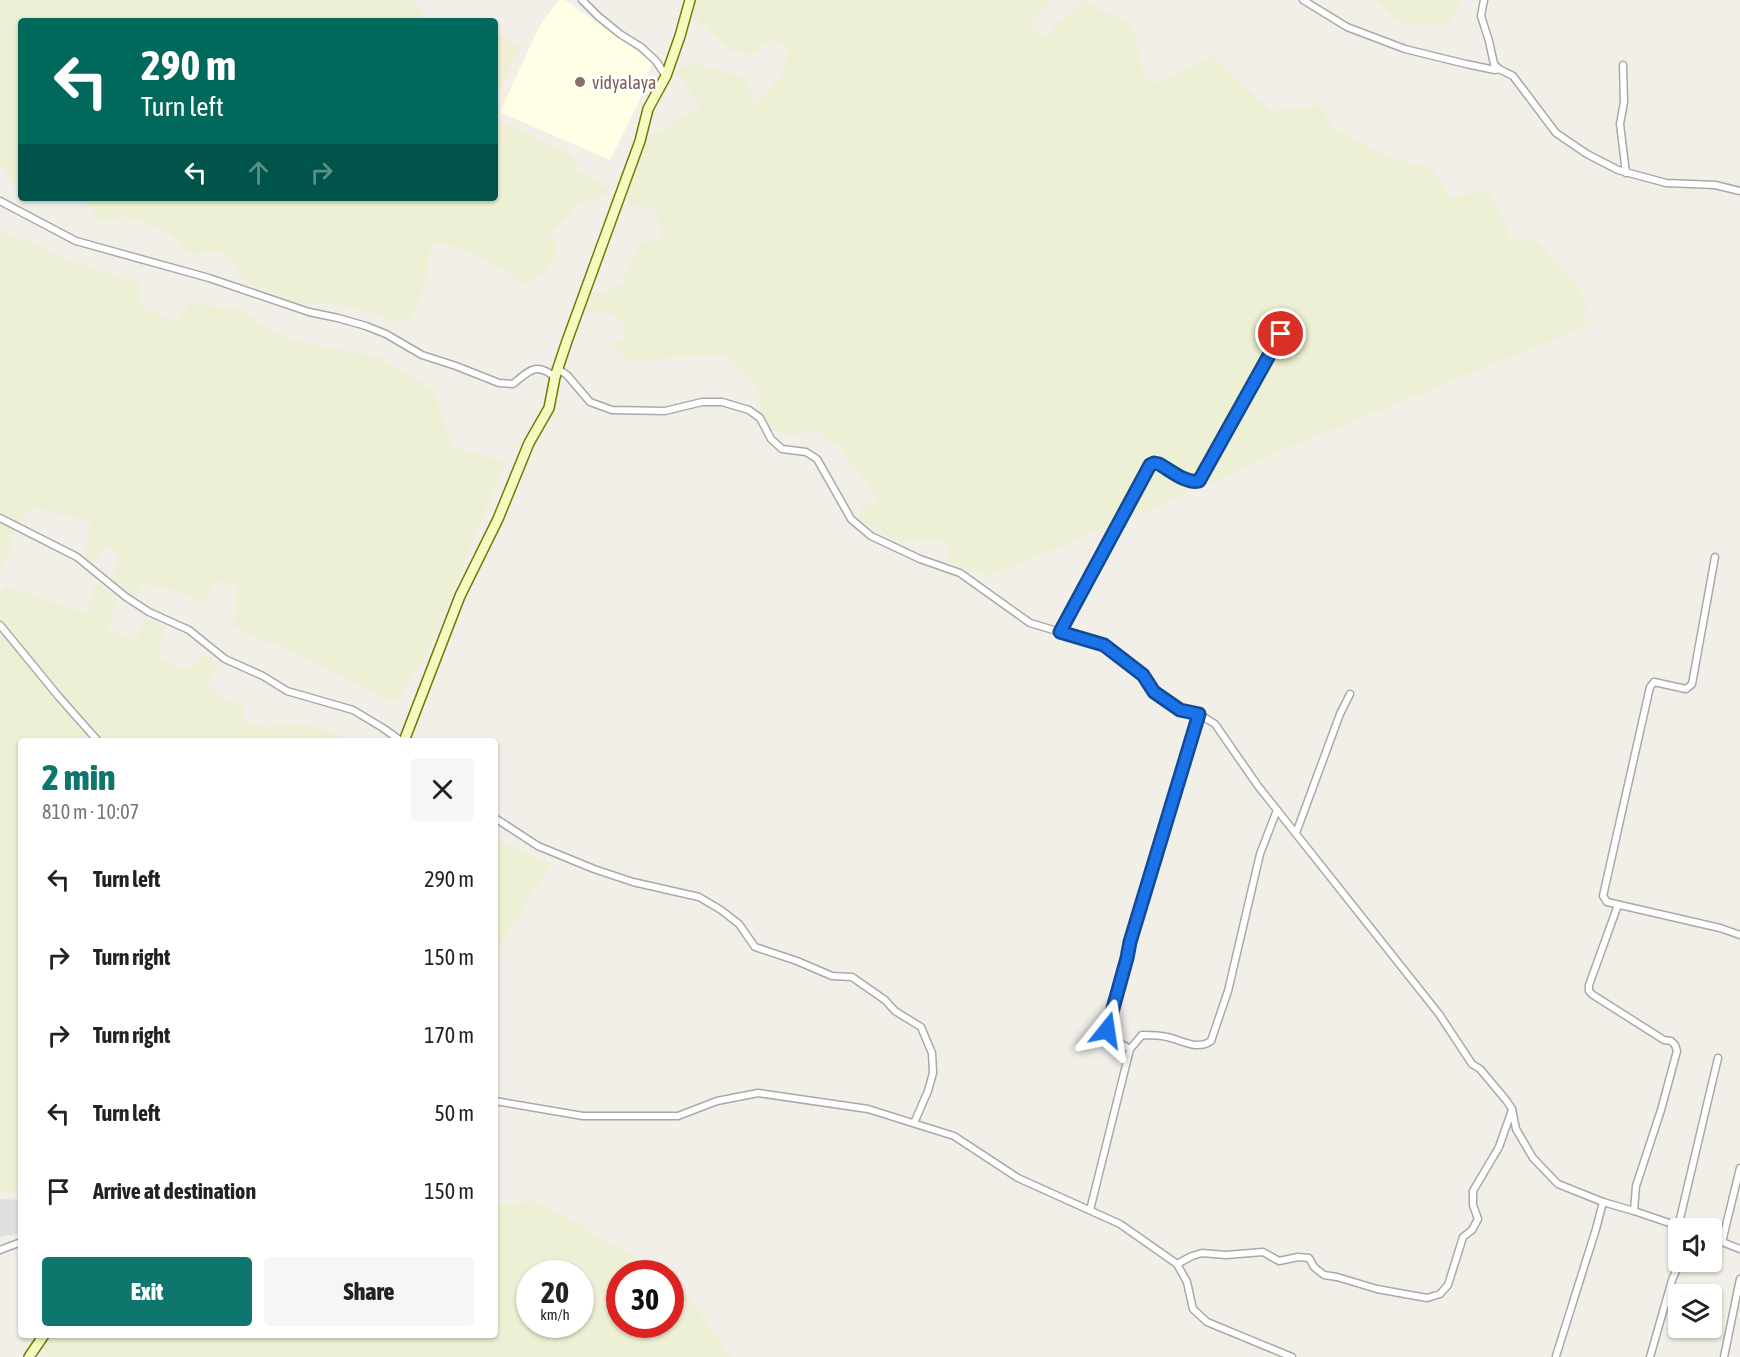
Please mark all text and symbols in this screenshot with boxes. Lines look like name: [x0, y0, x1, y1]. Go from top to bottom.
text: 290 m: [141, 41, 236, 89]
icon: left: [42, 42, 120, 120]
place label: vidyalaya: [592, 72, 656, 93]
marker: vidyalaya: [573, 75, 587, 89]
text: Turn left: [141, 91, 224, 122]
icon: left: [179, 156, 212, 189]
icon: ahead: [242, 156, 275, 189]
icon: right: [305, 156, 338, 189]
pin: [1255, 308, 1306, 359]
icon: arrive: [1264, 317, 1297, 350]
text: 2 min: [42, 756, 116, 798]
button: close: [411, 758, 474, 821]
text: 810 m · 10:07: [42, 800, 139, 823]
icon: left: [42, 863, 75, 896]
text: Turn left: [93, 866, 160, 892]
text: 290 m: [424, 866, 474, 892]
icon: right: [42, 941, 75, 974]
text: Turn right: [93, 944, 170, 970]
text: 150 m: [424, 944, 474, 970]
position arrow: [1075, 998, 1139, 1062]
icon: right: [42, 1019, 75, 1052]
text: Turn right: [93, 1022, 170, 1048]
text: 170 m: [424, 1022, 474, 1048]
icon: left: [42, 1097, 75, 1130]
text: Turn left: [93, 1100, 160, 1126]
text: 50 m: [434, 1100, 474, 1126]
icon: arrive: [42, 1175, 75, 1208]
text: Arrive at destination: [93, 1178, 256, 1204]
text: 150 m: [424, 1178, 474, 1204]
map controls: [1668, 1218, 1722, 1338]
button: sound: [1668, 1218, 1722, 1272]
button: Exit: [42, 1257, 252, 1326]
button: Share: [264, 1257, 474, 1326]
speed limit sign: 30: [606, 1260, 684, 1338]
text: 20: [541, 1275, 569, 1309]
button: layers: [1668, 1284, 1722, 1338]
text: km/h: [540, 1306, 570, 1323]

